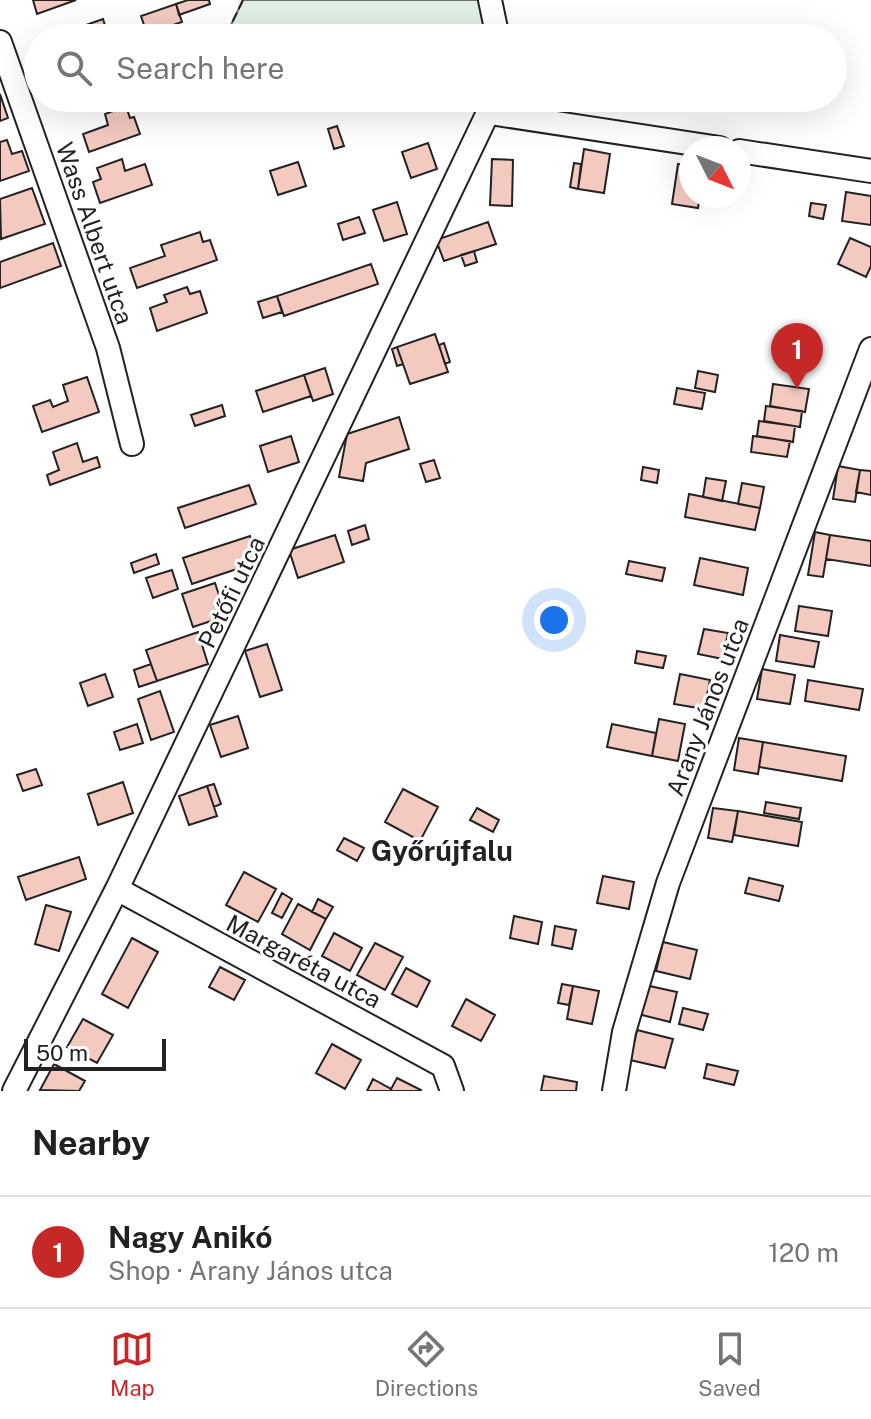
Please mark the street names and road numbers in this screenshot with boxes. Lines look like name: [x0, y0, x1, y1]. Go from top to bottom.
street label: Wass Albert utca: [51, 138, 139, 328]
street label: Petőfi utca: [192, 532, 270, 652]
street label: Arany János utca: [660, 614, 754, 800]
street label: Margaréta utca: [222, 909, 386, 1013]

